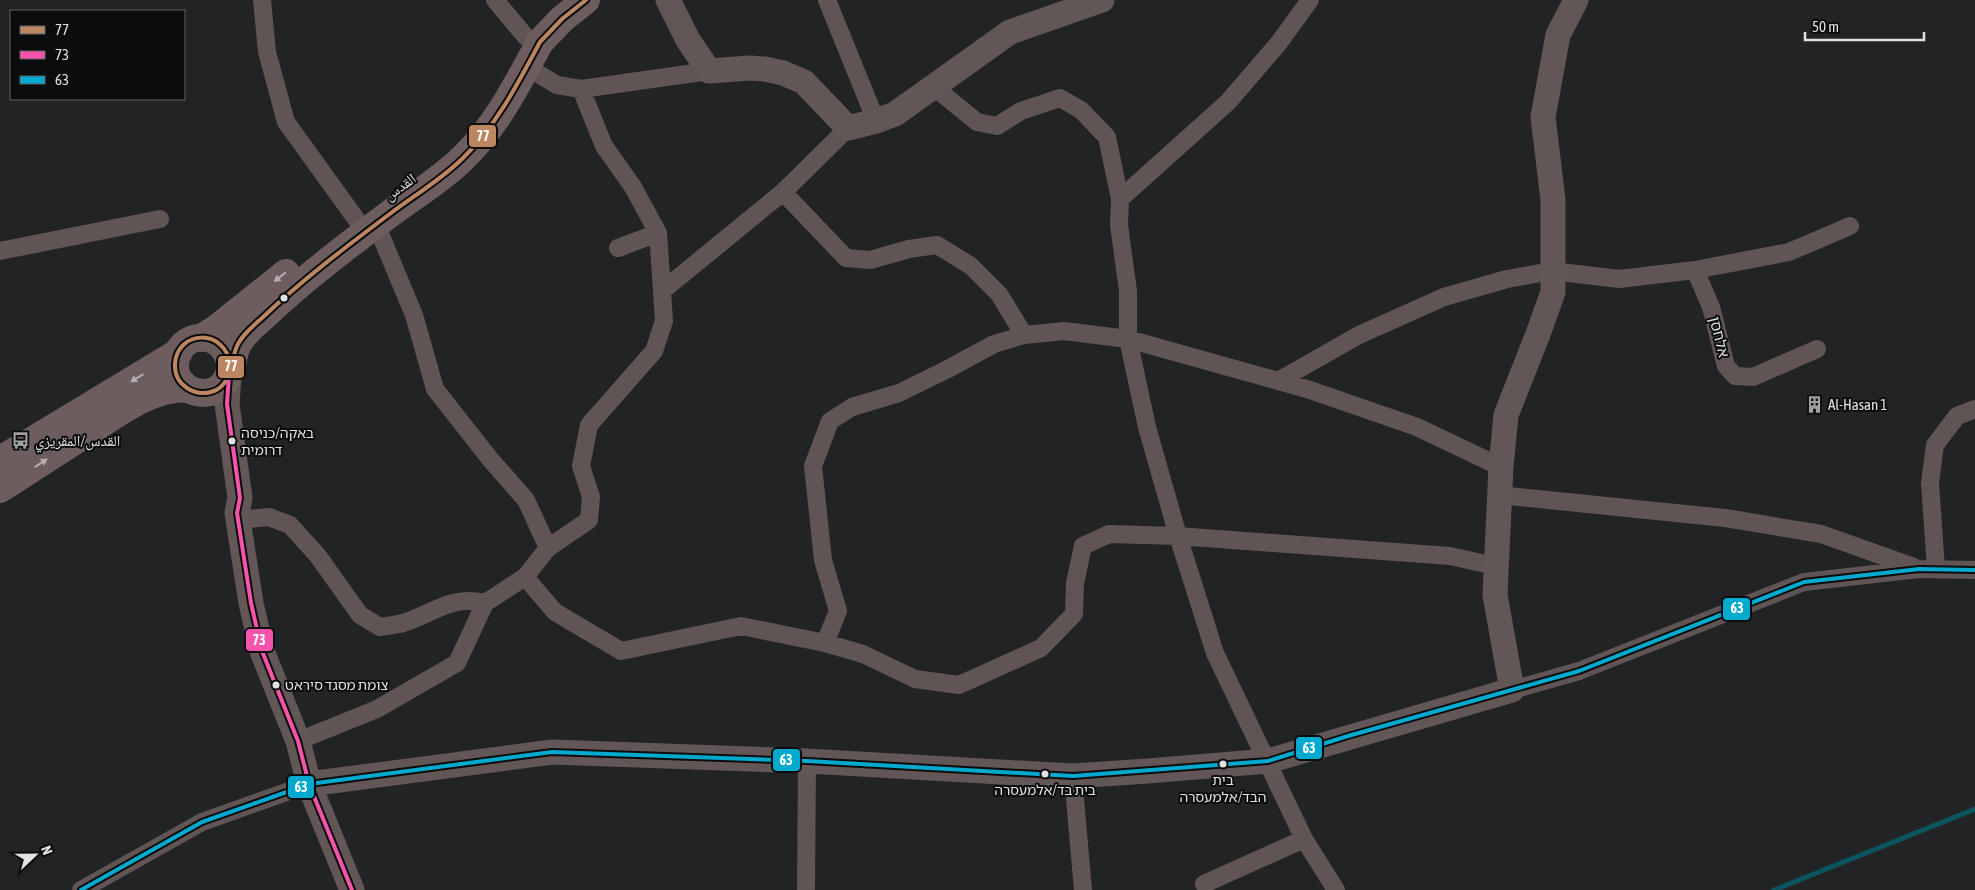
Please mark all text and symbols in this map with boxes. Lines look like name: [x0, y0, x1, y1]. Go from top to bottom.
legend: [10, 10, 185, 100]
scale bar: [1805, 10, 1924, 42]
text: 50 m: [1812, 18, 1839, 35]
text: 77: [55, 21, 69, 38]
text: 73: [55, 46, 69, 63]
text: 63: [55, 71, 69, 88]
line badge: 77: [468, 124, 497, 148]
text: 77: [476, 128, 490, 144]
street label: القدس: [381, 169, 420, 205]
one-way arrow: [274, 272, 287, 283]
unlabelled marker: [279, 293, 289, 303]
street label: אלחסן: [1706, 315, 1733, 359]
line badge: 77: [217, 355, 245, 379]
text: 77: [224, 358, 238, 374]
one-way arrow: [131, 374, 144, 383]
building icon: Al-Hasan 1: [1804, 395, 1824, 415]
place label: Al-Hasan 1: [1828, 396, 1887, 413]
place label: באקה/כניסה דרומית: [241, 425, 314, 458]
bus stop icon: القدس/المقريزي: [11, 431, 31, 451]
place label: القدس/المقريزي: [35, 432, 120, 453]
marker: באקה/כניסה דרומית: [227, 436, 237, 446]
one-way arrow: [34, 458, 48, 467]
line badge: 63: [1722, 597, 1751, 621]
text: 63: [1730, 600, 1744, 616]
line badge: 73: [245, 628, 274, 652]
text: 73: [252, 632, 266, 648]
place label: צומת מסגד סיראט: [285, 677, 389, 693]
marker: צומת מסגד סיראט: [271, 680, 281, 690]
line badge: 63: [1295, 736, 1323, 760]
text: 63: [1302, 740, 1316, 756]
line badge: 63: [772, 748, 801, 772]
text: 63: [779, 752, 793, 768]
marker: בית הבד/אלמעסרה: [1218, 759, 1228, 769]
marker: בית בד/אלמעסרה: [1040, 769, 1050, 779]
place label: בית הבד/אלמעסרה: [1179, 772, 1267, 805]
line badge: 63: [287, 775, 315, 799]
text: 63: [294, 779, 308, 795]
place label: בית בד/אלמעסרה: [994, 782, 1096, 798]
north arrow: [10, 830, 60, 880]
text: N: [38, 843, 56, 857]

